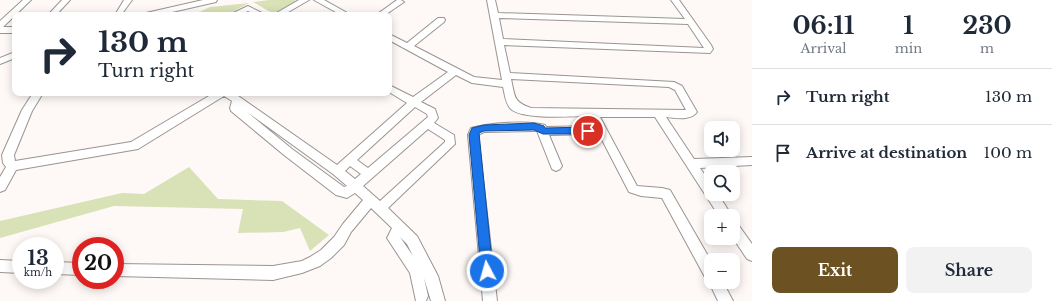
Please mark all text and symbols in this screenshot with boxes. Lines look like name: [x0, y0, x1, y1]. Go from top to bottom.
text: 06:11: [792, 11, 854, 40]
text: 1: [903, 11, 914, 40]
text: 230: [963, 11, 1012, 40]
text: 130 m: [98, 25, 188, 60]
icon: right: [32, 28, 84, 80]
text: Arrival: [800, 40, 846, 57]
text: min: [895, 40, 922, 57]
text: m: [980, 40, 994, 57]
text: Turn right: [98, 60, 194, 82]
icon: right: [772, 86, 794, 108]
text: Turn right: [806, 87, 889, 106]
text: 130 m: [985, 87, 1032, 106]
pin: [571, 114, 605, 148]
icon: arrive: [577, 120, 599, 142]
map controls: [704, 121, 740, 289]
button: sound: [704, 121, 740, 157]
icon: arrive: [772, 142, 794, 164]
text: Arrive at destination: [806, 143, 967, 162]
text: 100 m: [983, 143, 1032, 162]
button: search: [704, 165, 740, 201]
button: +: [704, 209, 740, 245]
speed limit sign: 20: [72, 237, 124, 289]
text: 13: [27, 246, 49, 270]
button: Exit: [772, 247, 898, 293]
button: Share: [906, 247, 1032, 293]
position arrow: [466, 250, 508, 292]
button: −: [704, 253, 740, 289]
text: km/h: [24, 266, 52, 279]

